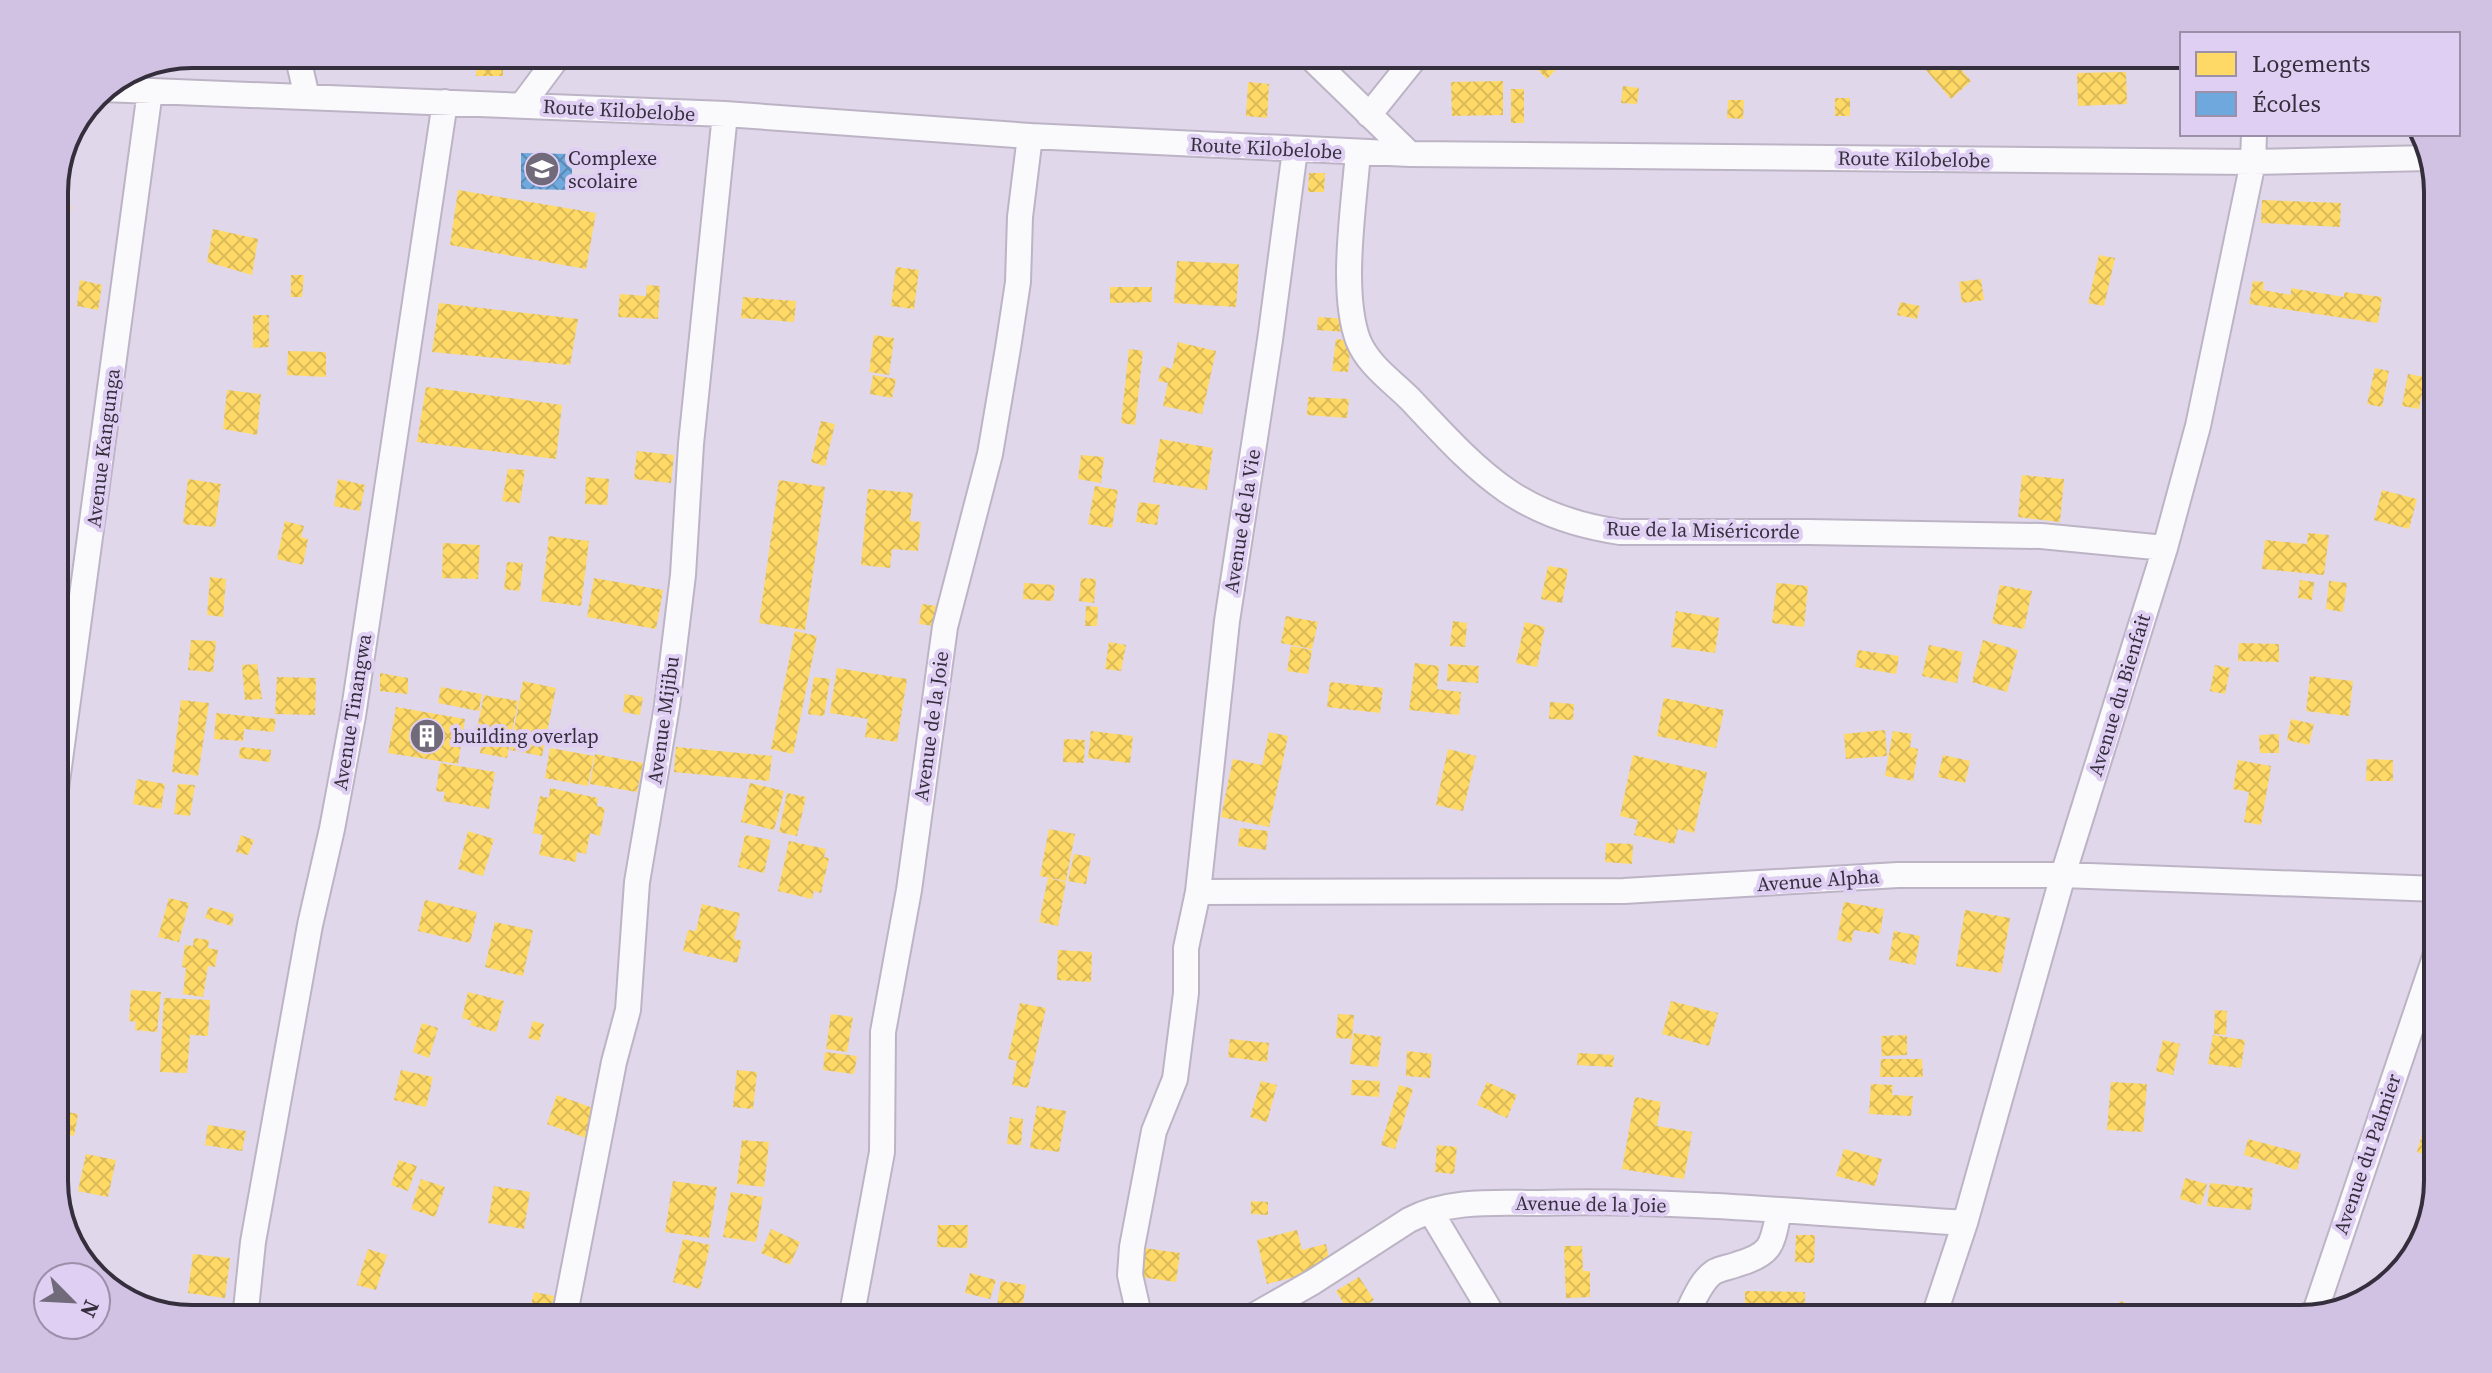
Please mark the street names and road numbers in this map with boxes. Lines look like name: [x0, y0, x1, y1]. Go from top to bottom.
street label: Route Kilobelobe: [542, 92, 696, 128]
street label: Route Kilobelobe: [1189, 130, 1343, 166]
street label: Route Kilobelobe: [1837, 144, 1991, 174]
street label: Avenue Kangunga: [79, 366, 127, 529]
street label: Avenue de la Vie: [1217, 447, 1267, 595]
street label: Rue de la Miséricorde: [1606, 514, 1800, 546]
street label: Avenue du Bienfait: [2081, 610, 2157, 780]
street label: Avenue Tinangwa: [326, 631, 378, 792]
street label: Avenue de la Joie: [907, 649, 955, 803]
street label: Avenue Mijibu: [640, 654, 686, 786]
street label: Avenue Alpha: [1756, 862, 1881, 898]
street label: Avenue du Palmier: [2326, 1069, 2408, 1238]
street label: Avenue de la Joie: [1515, 1189, 1667, 1219]

